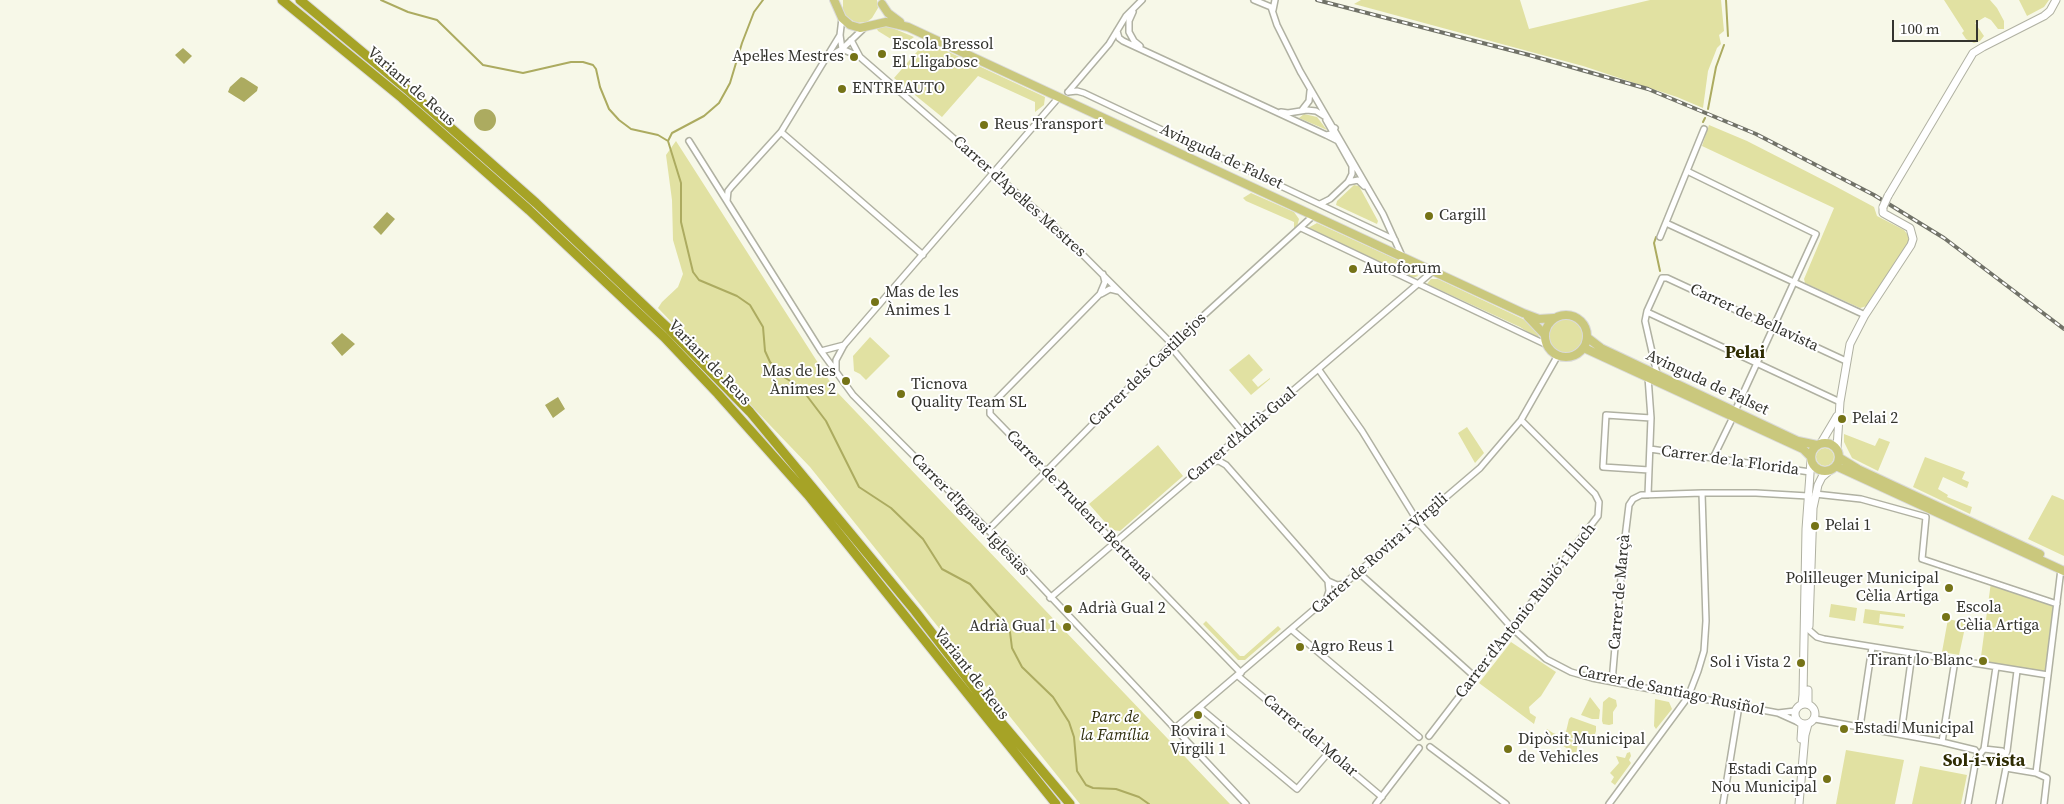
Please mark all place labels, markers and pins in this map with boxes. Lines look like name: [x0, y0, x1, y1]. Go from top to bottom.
place label: Escola Bressol El Lligabosc: [892, 35, 994, 73]
place label: Apel·les Mestres: [732, 47, 844, 67]
marker: Escola Bressol El Lligabosc: [876, 48, 888, 60]
marker: Apel·les Mestres: [848, 51, 860, 63]
place label: ENTREAUTO: [852, 79, 945, 99]
marker: ENTREAUTO: [836, 83, 848, 95]
place label: Reus Transport: [994, 115, 1103, 135]
marker: Reus Transport: [978, 119, 990, 131]
place label: Cargill: [1439, 206, 1486, 226]
marker: Cargill: [1423, 210, 1435, 222]
place label: Autoforum: [1363, 259, 1441, 279]
marker: Autoforum: [1347, 263, 1359, 275]
place label: Mas de les Ànimes 1: [885, 283, 959, 321]
marker: Mas de les Ànimes 1: [869, 296, 881, 308]
place label: Mas de les Ànimes 2: [762, 362, 836, 400]
marker: Mas de les Ànimes 2: [840, 375, 852, 387]
place label: Ticnova Quality Team SL: [911, 375, 1027, 413]
marker: Ticnova Quality Team SL: [895, 388, 907, 400]
place label: Pelai 2: [1852, 409, 1898, 429]
marker: Pelai 2: [1836, 413, 1848, 425]
place label: Pelai 1: [1825, 516, 1871, 536]
marker: Pelai 1: [1809, 520, 1821, 532]
place label: Polilleuger Municipal Cèlia Artiga: [1786, 569, 1939, 607]
marker: Polilleuger Municipal Cèlia Artiga: [1943, 582, 1955, 594]
place label: Escola Cèlia Artiga: [1956, 598, 2039, 636]
place label: Adrià Gual 2: [1078, 599, 1166, 619]
marker: Adrià Gual 2: [1062, 603, 1074, 615]
marker: Escola Cèlia Artiga: [1940, 611, 1952, 623]
place label: Adrià Gual 1: [969, 617, 1057, 637]
marker: Adrià Gual 1: [1061, 621, 1073, 633]
place label: Agro Reus 1: [1310, 637, 1394, 657]
marker: Agro Reus 1: [1294, 641, 1306, 653]
place label: Tirant lo Blanc: [1868, 651, 1973, 671]
place label: Sol i Vista 2: [1710, 653, 1791, 673]
marker: Tirant lo Blanc: [1977, 655, 1989, 667]
marker: Sol i Vista 2: [1795, 657, 1807, 669]
marker: Rovira i Virgili 1: [1192, 709, 1204, 721]
place label: Estadi Municipal: [1854, 719, 1974, 739]
place label: Rovira i Virgili 1: [1170, 722, 1226, 760]
marker: Estadi Municipal: [1838, 723, 1850, 735]
place label: Dipòsit Municipal de Vehicles: [1518, 730, 1645, 768]
marker: Dipòsit Municipal de Vehicles: [1502, 743, 1514, 755]
place label: Estadi Camp Nou Municipal: [1711, 760, 1817, 798]
marker: Estadi Camp Nou Municipal: [1821, 773, 1833, 785]

